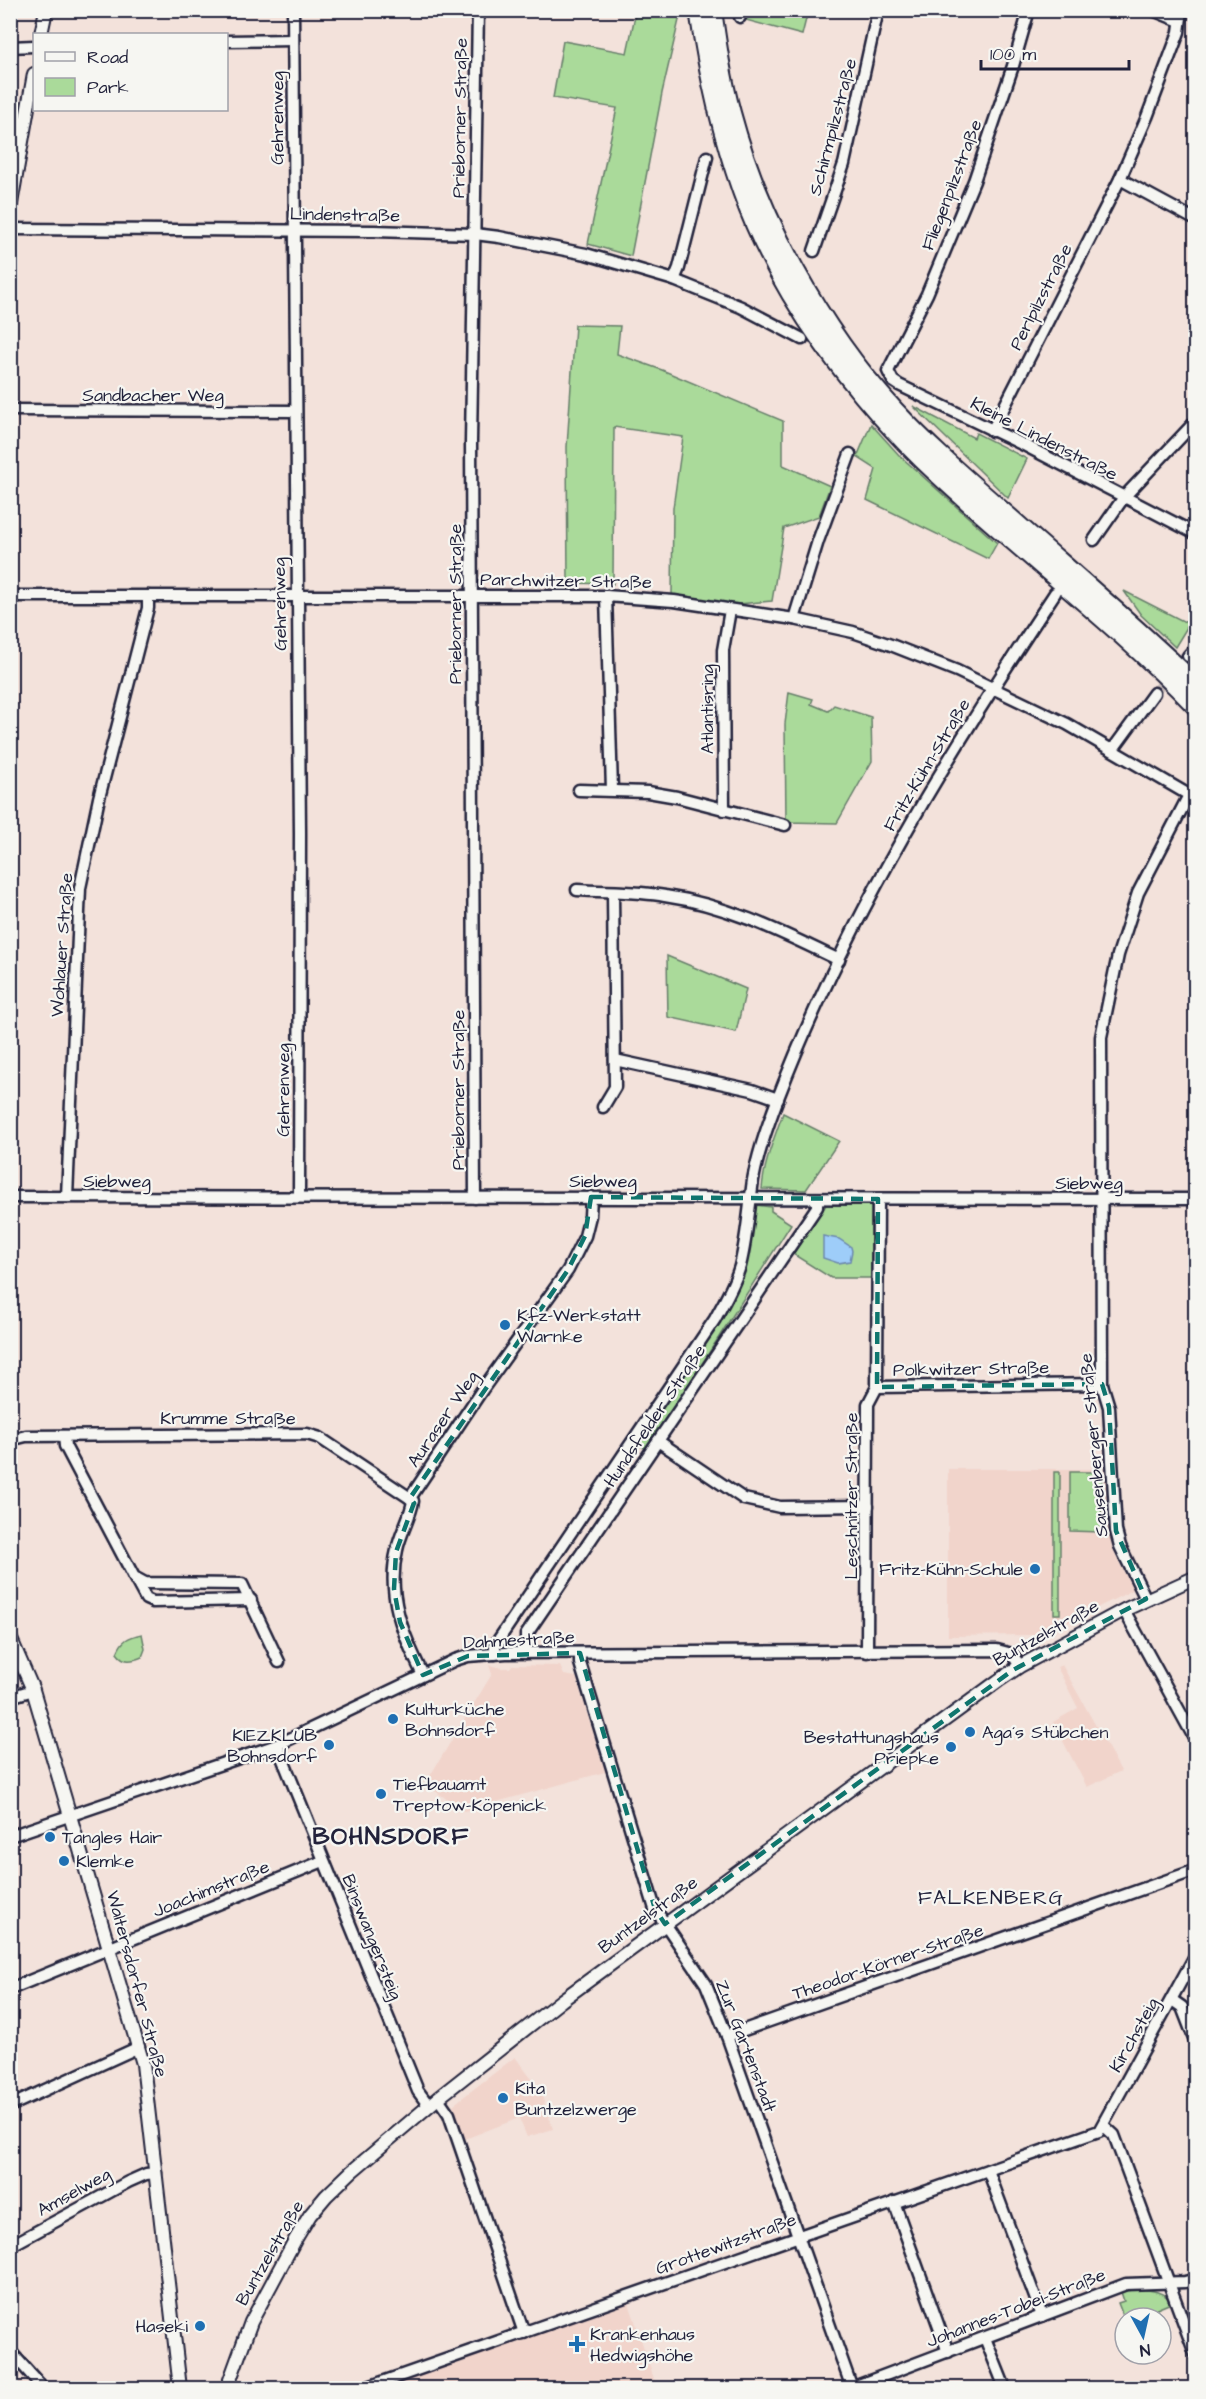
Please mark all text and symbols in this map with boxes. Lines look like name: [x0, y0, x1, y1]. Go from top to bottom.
legend: [33, 33, 228, 111]
scale bar: [981, 33, 1130, 71]
street label: Prieborner Straße: [446, 37, 474, 198]
text: 100 m: [990, 42, 1036, 67]
text: Road: [87, 45, 128, 70]
street label: Schirmpilzstraße: [803, 55, 863, 198]
street label: Gehrenweg: [265, 71, 291, 165]
text: Park: [87, 75, 129, 100]
street label: Fliegenpilzstraße: [916, 116, 989, 254]
street label: Lindenstraße: [290, 202, 401, 228]
street label: Perlpilzstraße: [1003, 239, 1079, 355]
street label: Sandbacher Weg: [82, 383, 224, 409]
street label: Kleine Lindenstraße: [966, 391, 1122, 487]
street label: Prieborner Straße: [443, 524, 468, 684]
street label: Gehrenweg: [267, 557, 294, 651]
street label: Parchwitzer Straße: [480, 567, 652, 595]
street label: Atlantisring: [695, 664, 721, 754]
street label: Fritz-Kühn-Straße: [877, 694, 977, 836]
street label: Wohlauer Straße: [44, 872, 80, 1018]
street label: Prieborner Straße: [446, 1010, 471, 1170]
street label: Gehrenweg: [271, 1043, 297, 1137]
street label: Siebweg: [83, 1169, 151, 1195]
street label: Siebweg: [569, 1169, 637, 1195]
street label: Siebweg: [1055, 1171, 1123, 1197]
place label: Kfz-Werkstatt Warnke: [517, 1303, 641, 1349]
marker: Kfz-Werkstatt Warnke: [498, 1318, 512, 1332]
street label: Hundsfelder Straße: [598, 1340, 712, 1492]
street label: Sausenberger Straße: [1074, 1352, 1115, 1538]
street label: Polkwitzer Straße: [893, 1355, 1050, 1383]
street label: Auraser Weg: [401, 1366, 485, 1473]
street label: Krumme Straße: [160, 1406, 296, 1431]
street label: Leschnitzer Straße: [839, 1412, 864, 1579]
place label: Fritz-Kühn-Schule: [879, 1557, 1023, 1582]
marker: Fritz-Kühn-Schule: [1028, 1562, 1042, 1576]
street label: Buntzelstraße: [988, 1593, 1104, 1672]
street label: Dahmestraße: [463, 1625, 576, 1655]
place label: Kulturküche Bohnsdorf: [405, 1697, 505, 1743]
marker: Kulturküche Bohnsdorf: [386, 1712, 400, 1726]
place label: Aga´s Stübchen: [982, 1720, 1108, 1746]
place label: KIEZKLUB Bohnsdorf: [227, 1723, 317, 1769]
place label: Bestattungshaus Priepke: [804, 1725, 939, 1771]
marker: Aga´s Stübchen: [963, 1725, 977, 1739]
marker: KIEZKLUB Bohnsdorf: [322, 1738, 336, 1752]
marker: Bestattungshaus Priepke: [944, 1740, 958, 1754]
place label: Tiefbauamt Treptow-Köpenick: [393, 1772, 546, 1818]
marker: Tiefbauamt Treptow-Köpenick: [374, 1787, 388, 1801]
district label: BOHNSDORF: [312, 1820, 470, 1854]
place label: Tangles Hair: [62, 1825, 162, 1851]
marker: Tangles Hair: [43, 1830, 57, 1844]
place label: Klemke: [76, 1849, 135, 1874]
marker: Klemke: [57, 1854, 71, 1868]
street label: Joachimstraße: [149, 1854, 273, 1924]
street label: Buntzelstraße: [593, 1870, 703, 1960]
street label: Binswangersteig: [335, 1871, 409, 2004]
district label: FALKENBERG: [918, 1884, 1064, 1912]
street label: Waltersdorfer Straße: [100, 1888, 174, 2080]
street label: Theodor-Körner-Straße: [789, 1917, 987, 2006]
street label: Zur Gartenstadt: [709, 1976, 783, 2116]
street label: Kirchsteig: [1103, 1993, 1166, 2077]
place label: Kita Buntzelzwerge: [515, 2076, 637, 2123]
marker: Kita Buntzelzwerge: [496, 2091, 510, 2105]
street label: Amselweg: [33, 2162, 116, 2223]
street label: Buntzelstraße: [230, 2196, 310, 2310]
street label: Grottewitzstraße: [652, 2207, 800, 2281]
street label: Johannes-Tobei-Straße: [923, 2262, 1109, 2354]
north arrow: [1113, 2306, 1173, 2366]
place label: Haseki: [135, 2314, 188, 2339]
marker: Haseki: [193, 2319, 207, 2333]
place label: Krankenhaus Hedwigshöhe: [590, 2322, 695, 2369]
marker: Krankenhaus Hedwigshöhe: [568, 2335, 586, 2353]
text: N: [1138, 2338, 1151, 2361]

